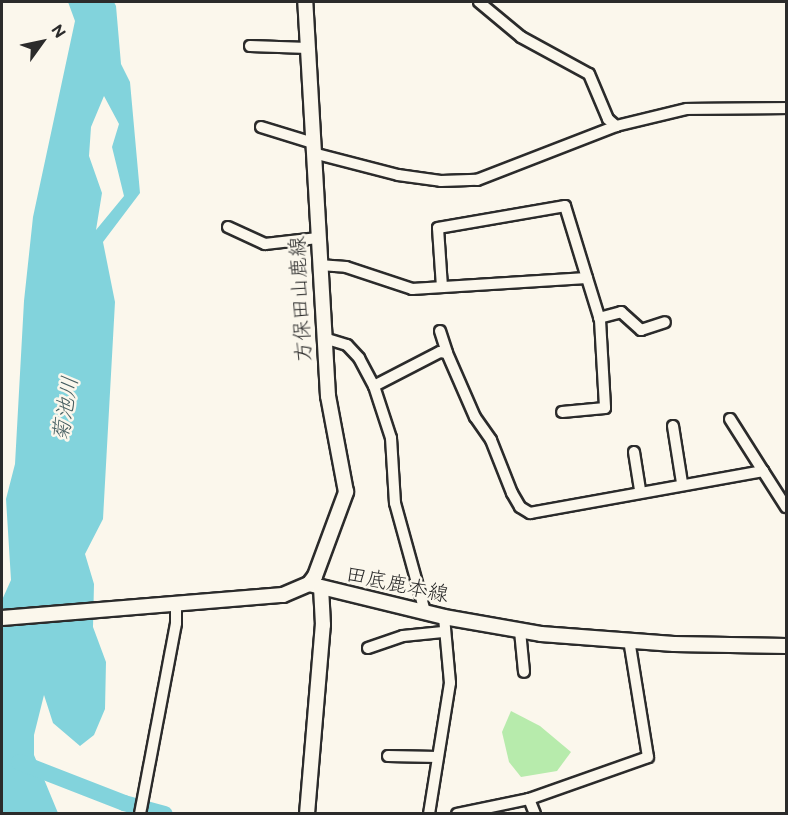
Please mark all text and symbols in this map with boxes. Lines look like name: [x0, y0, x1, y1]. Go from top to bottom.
north arrow: [12, 12, 72, 72]
text: N: [46, 22, 69, 42]
street label: 方保田山鹿線: [285, 235, 317, 363]
water label: 菊池川: [48, 374, 84, 444]
street label: 田底鹿本線: [343, 562, 451, 608]

